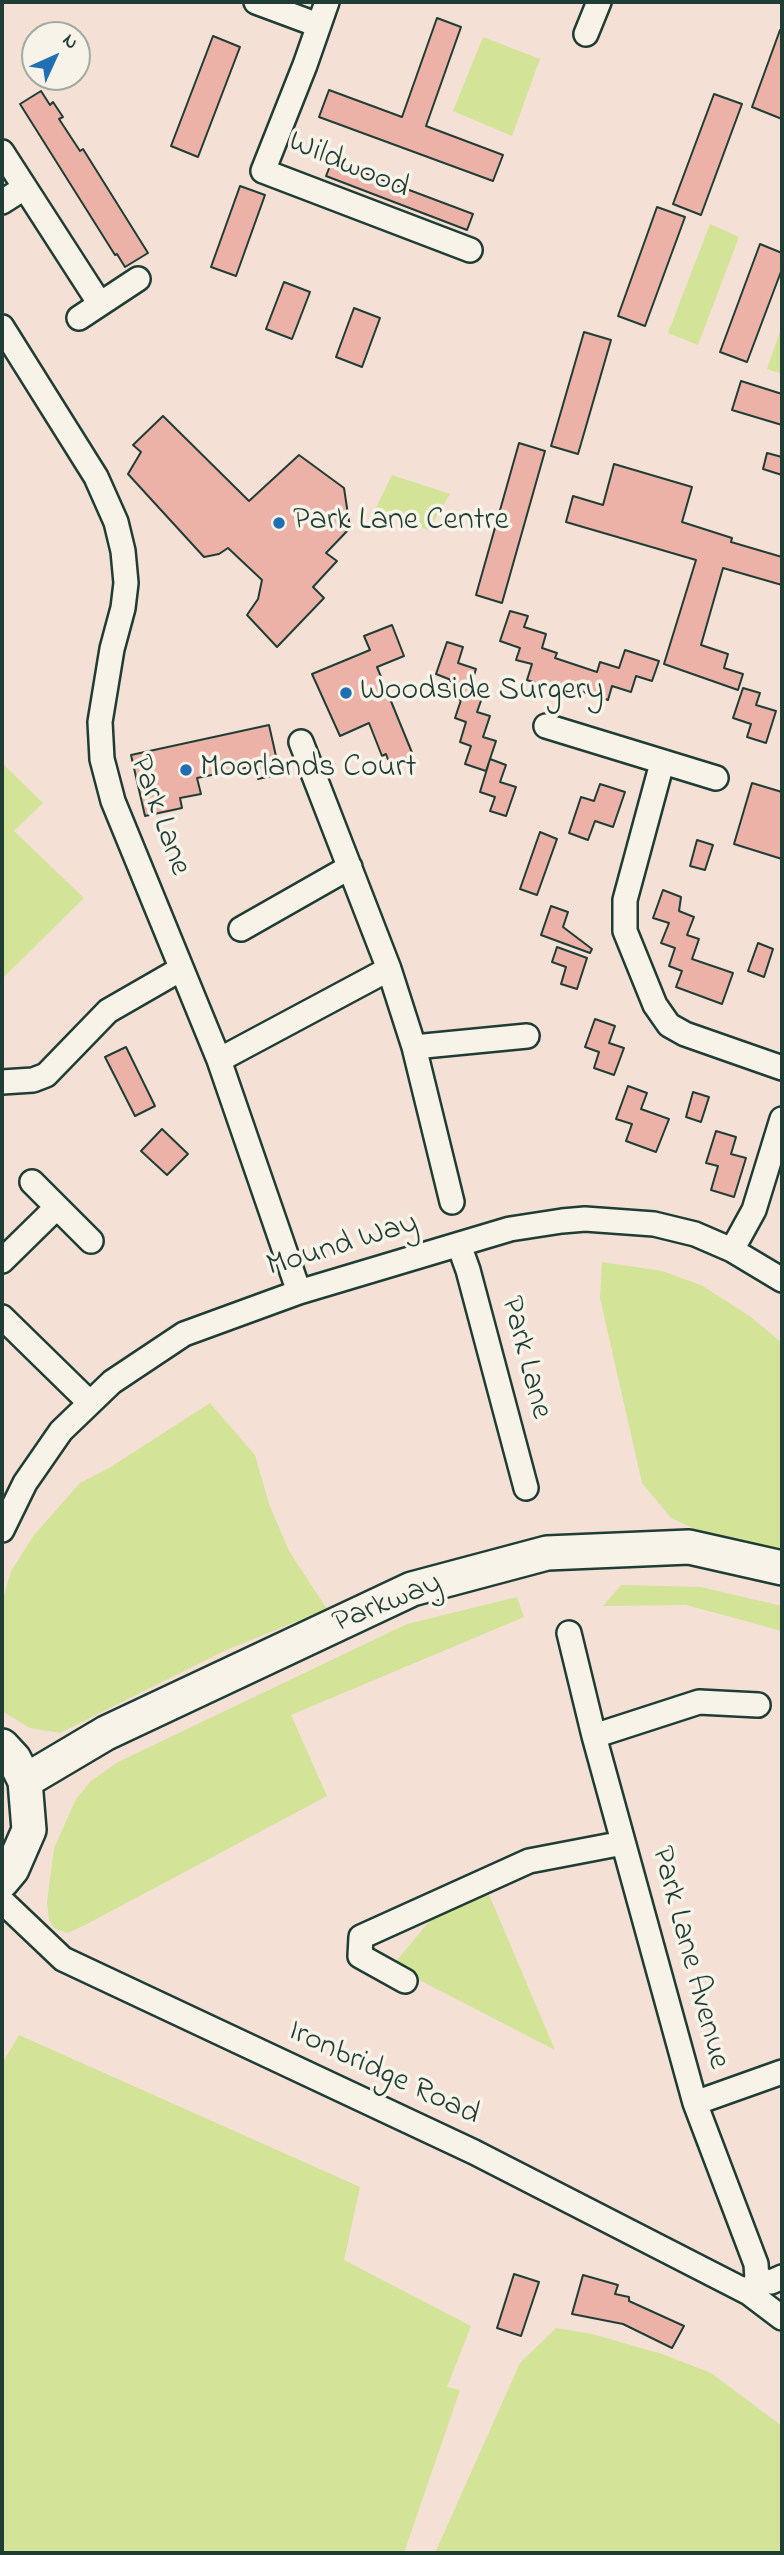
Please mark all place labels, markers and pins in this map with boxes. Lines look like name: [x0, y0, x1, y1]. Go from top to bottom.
place label: Park Lane Centre: [293, 504, 509, 542]
marker: Park Lane Centre: [271, 515, 287, 531]
place label: Woodside Surgery: [360, 674, 604, 712]
marker: Woodside Surgery: [338, 685, 354, 701]
place label: Moorlands Court: [200, 751, 416, 789]
marker: Moorlands Court: [178, 762, 194, 778]

